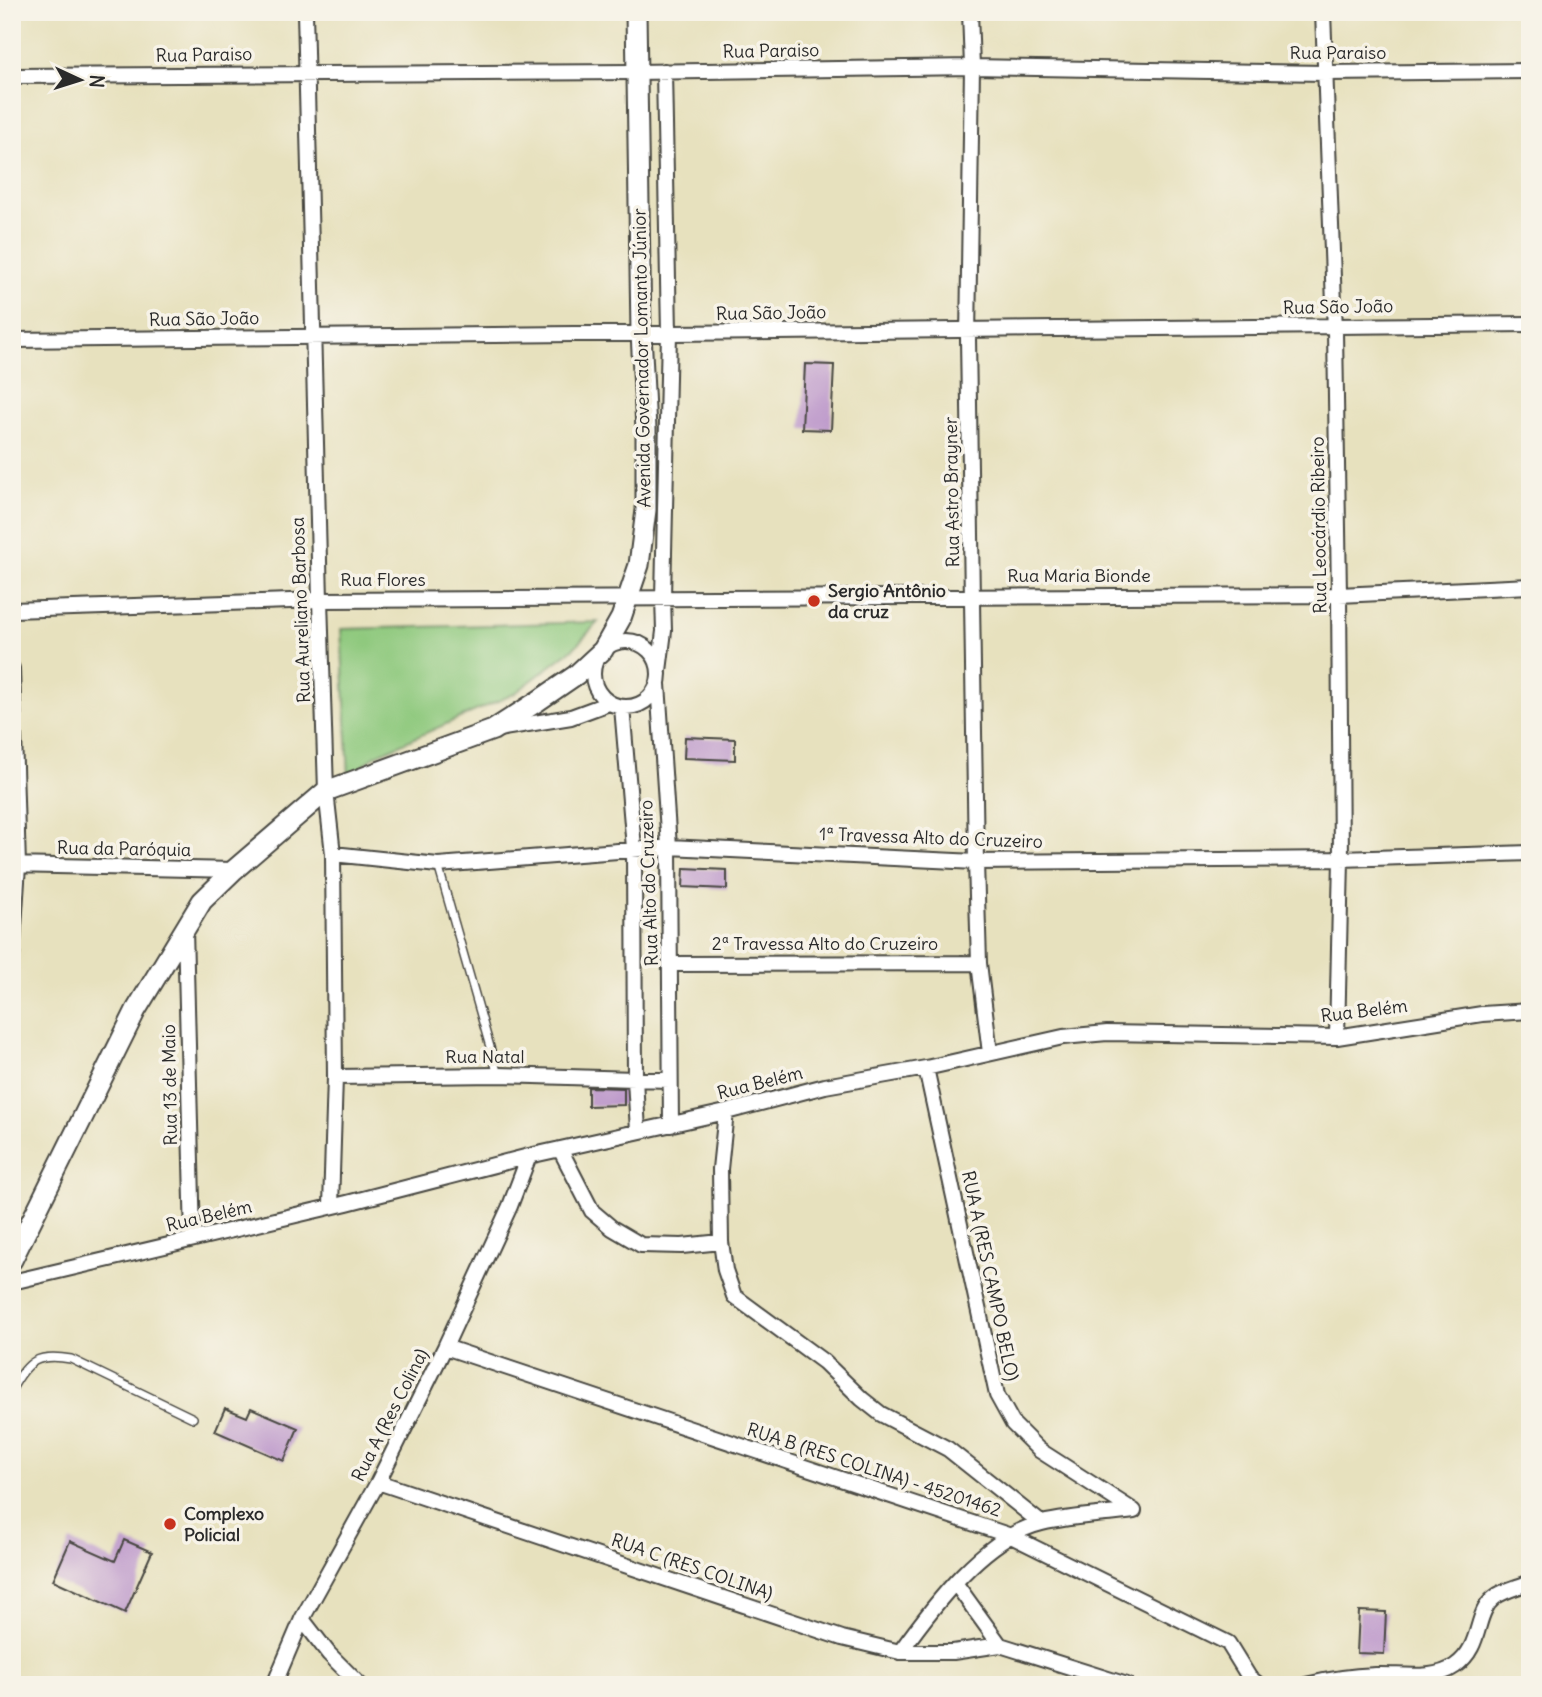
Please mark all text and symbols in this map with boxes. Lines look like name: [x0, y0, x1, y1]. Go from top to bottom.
street label: Rua Paraiso: [722, 38, 820, 63]
street label: Rua Paraiso: [1290, 41, 1386, 64]
street label: Rua Paraiso: [155, 42, 253, 67]
north arrow: [46, 46, 116, 116]
text: N: [85, 74, 109, 89]
street label: Avenida Governador Lomanto Júnior: [627, 207, 656, 508]
street label: Rua São João: [1283, 294, 1393, 319]
street label: Rua São João: [716, 300, 826, 325]
street label: Rua São João: [149, 306, 259, 331]
street label: Rua Astro Brayner: [939, 416, 964, 567]
street label: Rua Leocárdio Ribeiro: [1305, 436, 1332, 614]
street label: Rua Aureliano Barbosa: [286, 517, 315, 703]
street label: Rua Maria Bionde: [1007, 564, 1151, 587]
street label: Rua Flores: [340, 568, 426, 591]
place label: Sergio Antônio da cruz: [828, 579, 946, 623]
marker: Sergio Antônio da cruz: [806, 593, 822, 609]
street label: Rua Alto do Cruzeiro: [634, 800, 663, 967]
street label: 1ª Travessa Alto do Cruzeiro: [819, 822, 1043, 853]
street label: Rua da Paróquia: [57, 836, 191, 861]
street label: 2ª Travessa Alto do Cruzeiro: [712, 932, 938, 955]
street label: Rua Belém: [1319, 994, 1409, 1027]
street label: Rua 13 de Maio: [157, 1024, 182, 1146]
street label: Rua Natal: [445, 1045, 525, 1068]
street label: Rua Belém: [715, 1061, 805, 1104]
street label: RUA A (RES CAMPO BELO): [957, 1169, 1024, 1383]
street label: Rua Belém: [164, 1194, 254, 1237]
street label: Rua A (Res Colina): [346, 1344, 433, 1485]
street label: RUA B (RES COLINA) - 45201462: [744, 1417, 1004, 1522]
place label: Complexo Policial: [184, 1502, 264, 1546]
marker: Complexo Policial: [162, 1516, 178, 1532]
street label: RUA C (RES COLINA): [608, 1528, 776, 1605]

